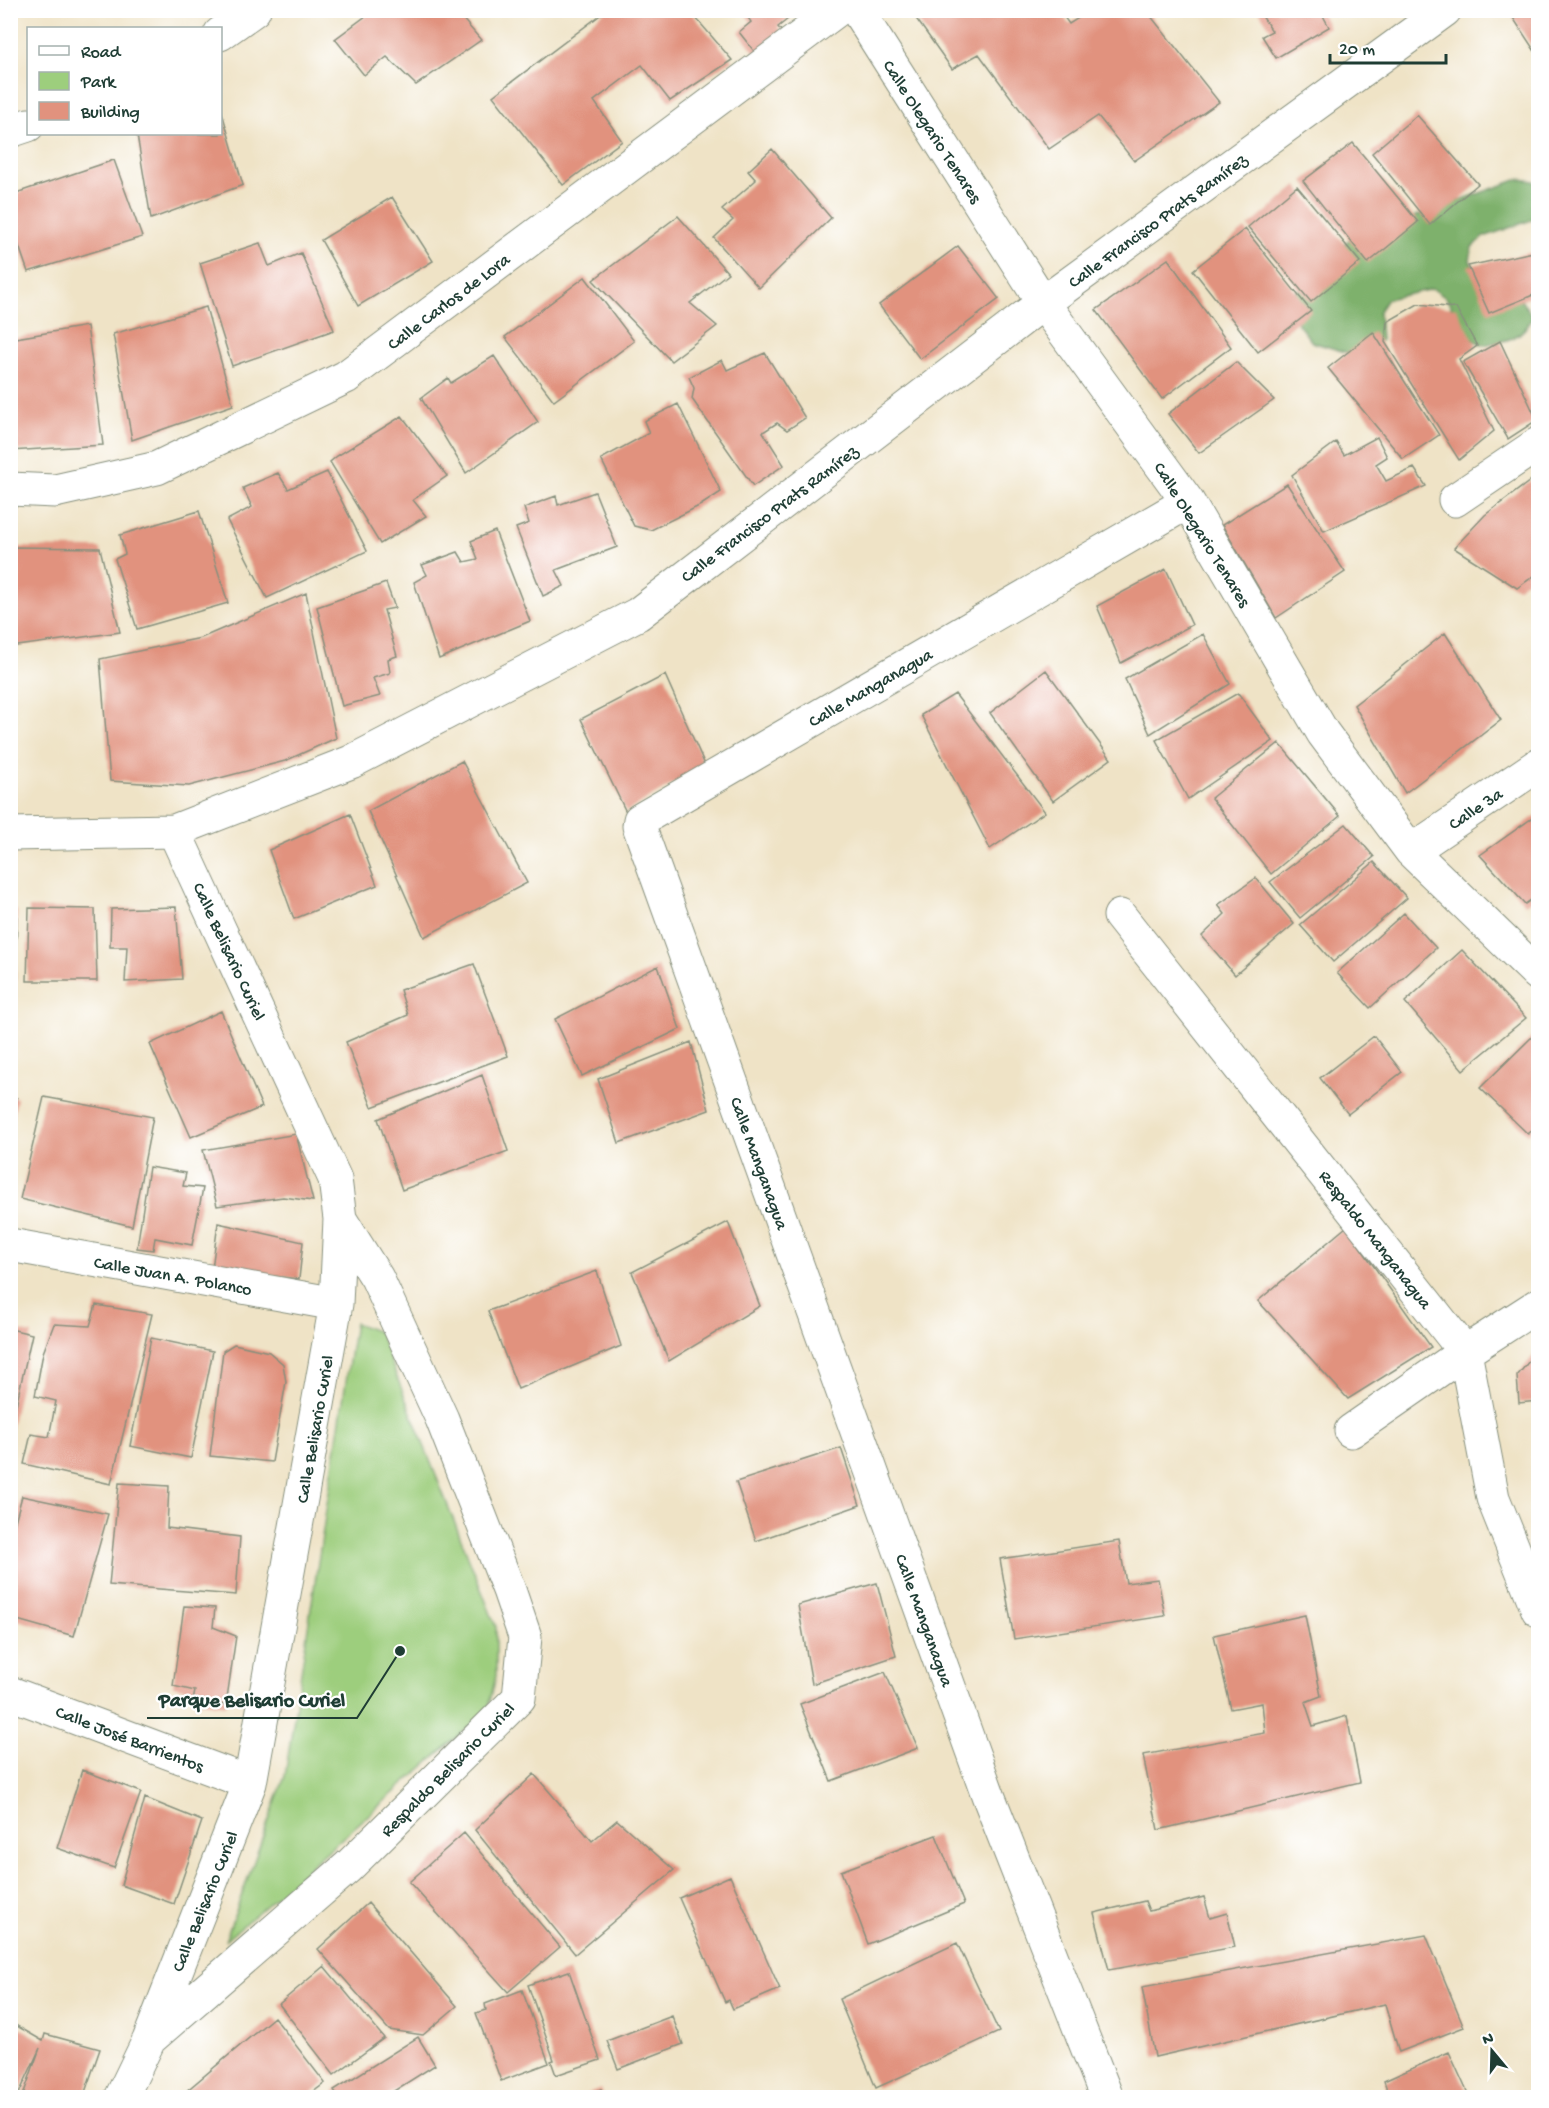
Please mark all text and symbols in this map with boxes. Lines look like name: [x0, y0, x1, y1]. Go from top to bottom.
legend: [27, 27, 222, 135]
scale bar: [1330, 27, 1446, 65]
text: 20 m: [1339, 40, 1375, 61]
text: Road: [81, 43, 122, 64]
street label: Calle Olegario Tenares: [877, 57, 986, 209]
text: Park: [80, 73, 117, 94]
text: Building: [80, 103, 140, 124]
street label: Calle Francisco Prats Ramírez: [1065, 149, 1253, 294]
street label: Calle Carlos de Lora: [384, 249, 516, 356]
street label: Calle Francisco Prats Ramírez: [678, 441, 864, 588]
street label: Calle Olegario Tenares: [1148, 459, 1255, 613]
street label: Calle Manganagua: [805, 645, 938, 733]
street label: Calle 3a: [1445, 784, 1508, 836]
street label: Calle Belisario Curiel: [187, 880, 269, 1024]
street label: Calle Manganagua: [724, 1095, 792, 1234]
street label: Respaldo Manganagua: [1313, 1167, 1436, 1315]
street label: Calle Juan A. Polanco: [92, 1253, 253, 1302]
street label: Calle Belisario Curiel: [293, 1354, 340, 1505]
street label: Calle Manganagua: [889, 1552, 957, 1691]
callout: Parque Belisario Curiel: [147, 1680, 357, 1718]
text: Parque Belisario Curiel: [158, 1691, 346, 1714]
street label: Respaldo Belisario Curiel: [377, 1699, 520, 1842]
street label: Calle José Barrientos: [52, 1702, 208, 1779]
street label: Calle Belisario Curiel: [169, 1829, 244, 1975]
north arrow: [1462, 2021, 1522, 2081]
text: N: [1480, 2029, 1497, 2051]

